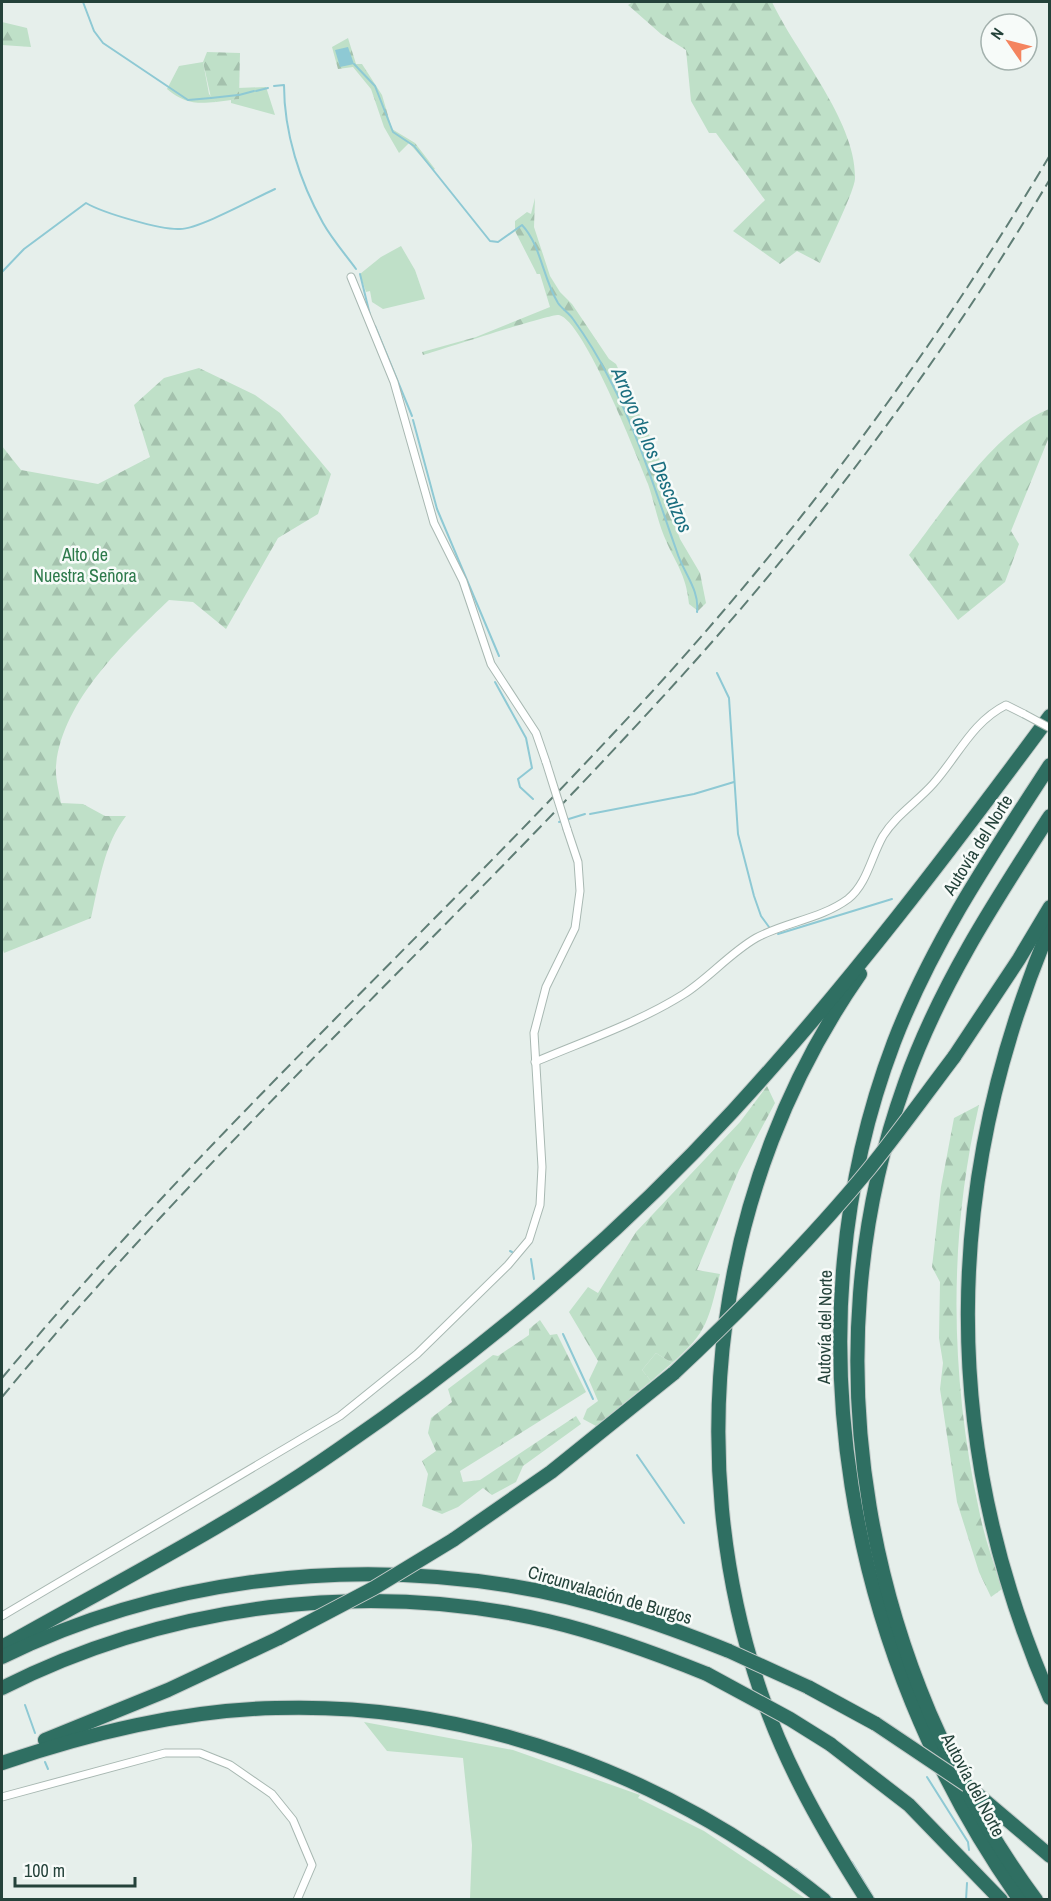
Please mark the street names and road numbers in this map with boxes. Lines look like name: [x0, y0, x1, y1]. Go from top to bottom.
street label: Autovía del Norte: [936, 790, 1018, 901]
street label: Autovía del Norte: [811, 1270, 838, 1385]
street label: Circunvalación de Burgos: [525, 1559, 695, 1630]
street label: Autovía del Norte: [935, 1728, 1011, 1841]

